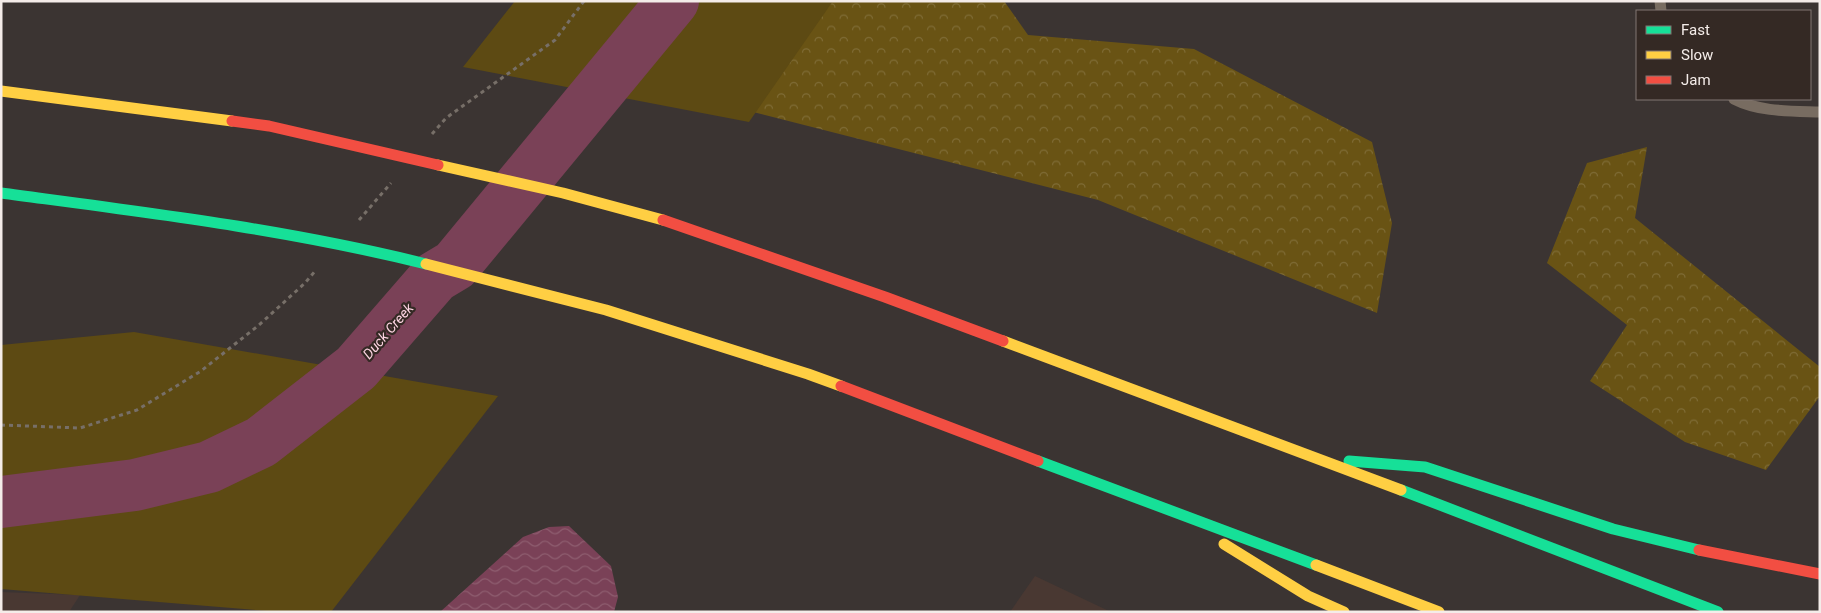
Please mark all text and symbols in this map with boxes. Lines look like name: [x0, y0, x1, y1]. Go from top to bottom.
legend: [1636, 10, 1811, 100]
text: Fast: [1681, 21, 1710, 39]
text: Slow: [1681, 46, 1713, 64]
text: Jam: [1681, 71, 1711, 89]
water label: Duck Creek: [360, 299, 417, 362]

